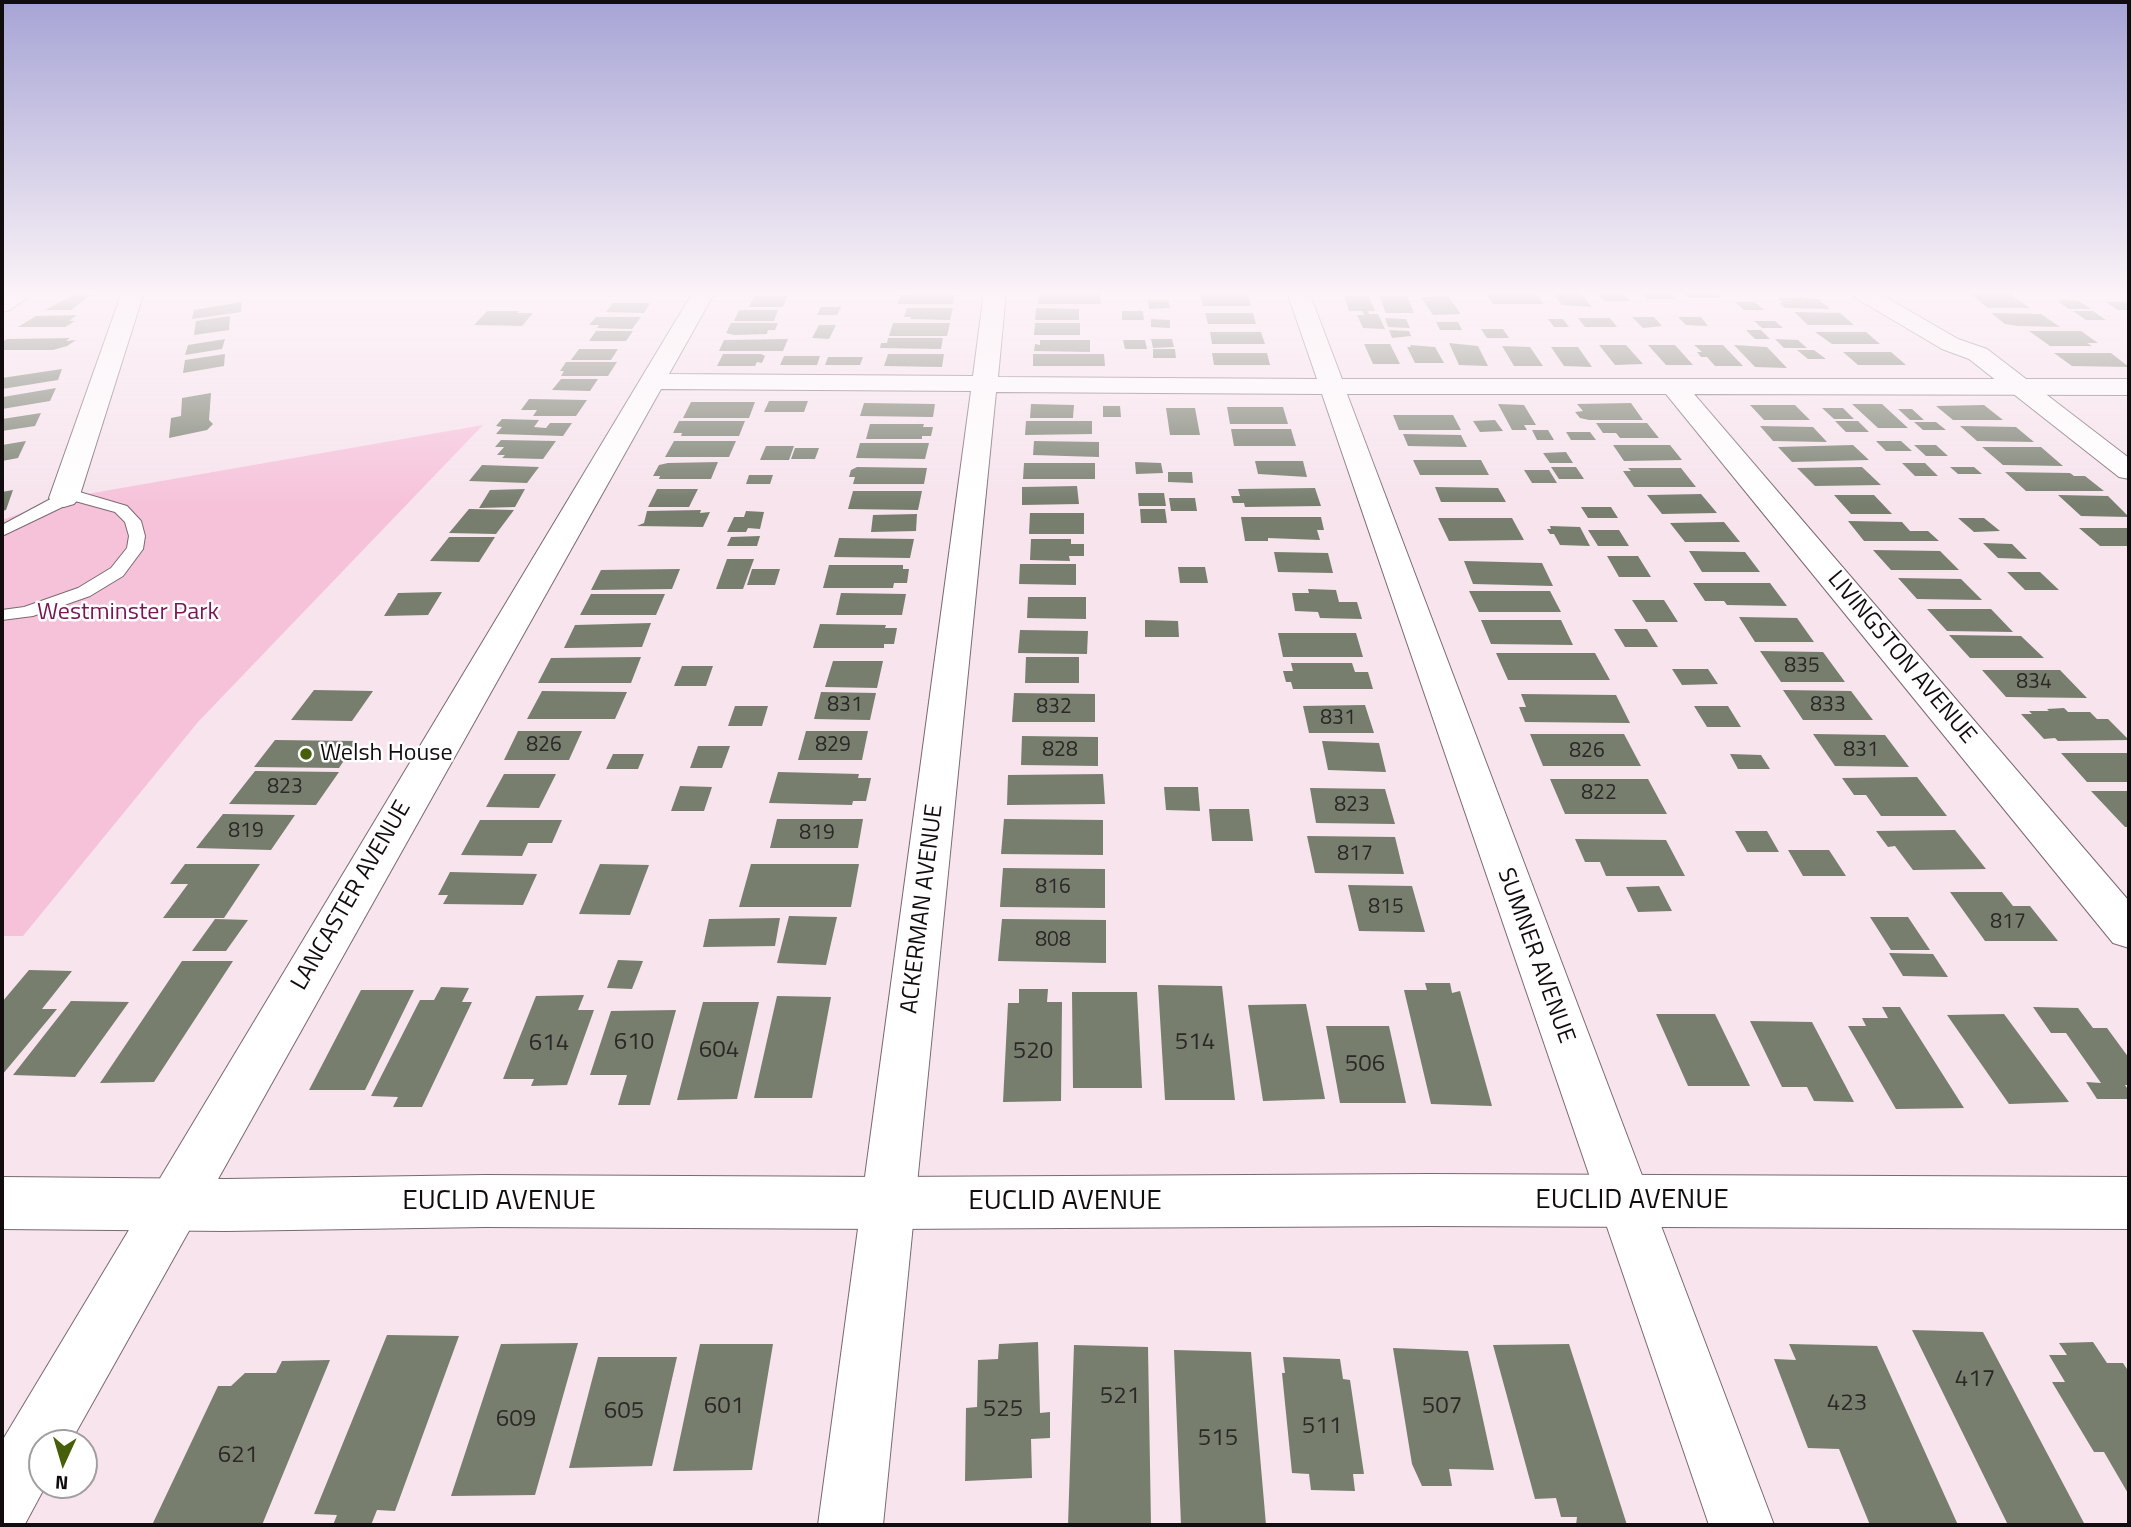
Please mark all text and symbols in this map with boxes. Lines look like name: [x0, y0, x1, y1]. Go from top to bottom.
street label: LIVINGSTON AVENUE: [1820, 566, 1982, 750]
park label: Westminster Park: [37, 599, 219, 627]
house number: 835: [1784, 654, 1820, 680]
house number: 834: [2016, 670, 2052, 696]
house number: 831: [827, 693, 863, 719]
house number: 833: [1810, 693, 1846, 719]
house number: 832: [1036, 695, 1072, 721]
house number: 831: [1320, 706, 1356, 732]
house number: 826: [526, 733, 562, 759]
house number: 829: [815, 733, 851, 759]
house number: 828: [1042, 738, 1078, 764]
house number: 831: [1843, 738, 1879, 764]
house number: 826: [1569, 739, 1605, 765]
place label: Welsh House: [320, 740, 453, 768]
marker: Welsh House: [298, 746, 314, 762]
house number: 823: [267, 775, 303, 801]
house number: 822: [1581, 781, 1617, 807]
house number: 823: [1334, 793, 1370, 819]
street label: LANCASTER AVENUE: [286, 796, 418, 996]
street label: ACKERMAN AVENUE: [896, 803, 950, 1015]
house number: 819: [228, 819, 264, 845]
house number: 819: [799, 821, 835, 847]
house number: 817: [1337, 842, 1373, 868]
street label: SUMNER AVENUE: [1490, 865, 1580, 1047]
house number: 816: [1035, 875, 1071, 901]
house number: 815: [1368, 895, 1404, 921]
house number: 817: [1990, 910, 2026, 936]
house number: 808: [1035, 928, 1071, 954]
house number: 610: [614, 1029, 654, 1057]
house number: 514: [1175, 1029, 1215, 1057]
house number: 614: [529, 1030, 569, 1058]
house number: 604: [699, 1037, 739, 1065]
house number: 520: [1013, 1038, 1053, 1066]
house number: 506: [1345, 1051, 1385, 1079]
street label: EUCLID AVENUE: [1535, 1184, 1729, 1218]
street label: EUCLID AVENUE: [402, 1185, 596, 1219]
street label: EUCLID AVENUE: [968, 1185, 1162, 1219]
house number: 417: [1955, 1366, 1995, 1394]
house number: 521: [1100, 1383, 1140, 1411]
house number: 423: [1827, 1390, 1867, 1418]
house number: 601: [704, 1393, 744, 1421]
house number: 507: [1422, 1393, 1462, 1421]
house number: 525: [983, 1396, 1023, 1424]
house number: 605: [604, 1398, 644, 1426]
house number: 609: [496, 1406, 536, 1434]
house number: 511: [1302, 1413, 1342, 1441]
house number: 515: [1198, 1425, 1238, 1453]
north arrow: [28, 1429, 98, 1499]
house number: 621: [218, 1442, 258, 1470]
text: N: [54, 1469, 69, 1498]

